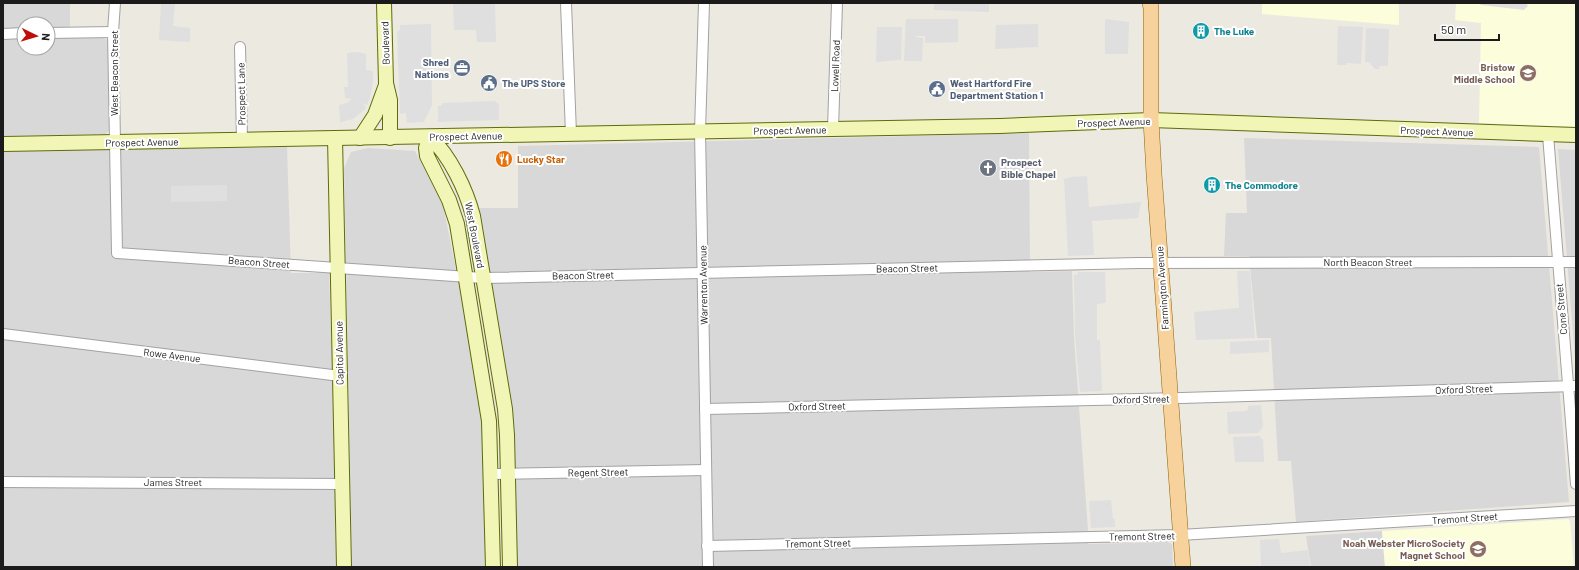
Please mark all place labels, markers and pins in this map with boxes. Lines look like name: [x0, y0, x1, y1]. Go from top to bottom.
building icon: The Luke: [1191, 21, 1211, 41]
place label: The Luke: [1214, 25, 1255, 37]
place label: Shred Nations: [415, 56, 449, 80]
office icon: Shred Nations: [452, 58, 472, 78]
place label: Bristow Middle School: [1454, 61, 1515, 85]
school or university icon: Bristow Middle School: [1518, 63, 1538, 83]
public building icon: The UPS Store: [479, 73, 499, 93]
place label: The UPS Store: [502, 77, 566, 89]
place label: West Hartford Fire Department Station 1: [950, 77, 1043, 101]
public building icon: West Hartford Fire Department Station 1: [927, 79, 947, 99]
restaurant icon: Lucky Star: [494, 149, 514, 169]
place label: Lucky Star: [517, 153, 565, 165]
place label: Prospect Bible Chapel: [1001, 156, 1056, 180]
church icon: Prospect Bible Chapel: [978, 158, 998, 178]
building icon: The Commodore: [1202, 175, 1222, 195]
place label: The Commodore: [1225, 179, 1299, 191]
place label: Noah Webster MicroSociety Magnet School: [1343, 537, 1465, 561]
school or university icon: Noah Webster MicroSociety Magnet School: [1468, 539, 1488, 559]

